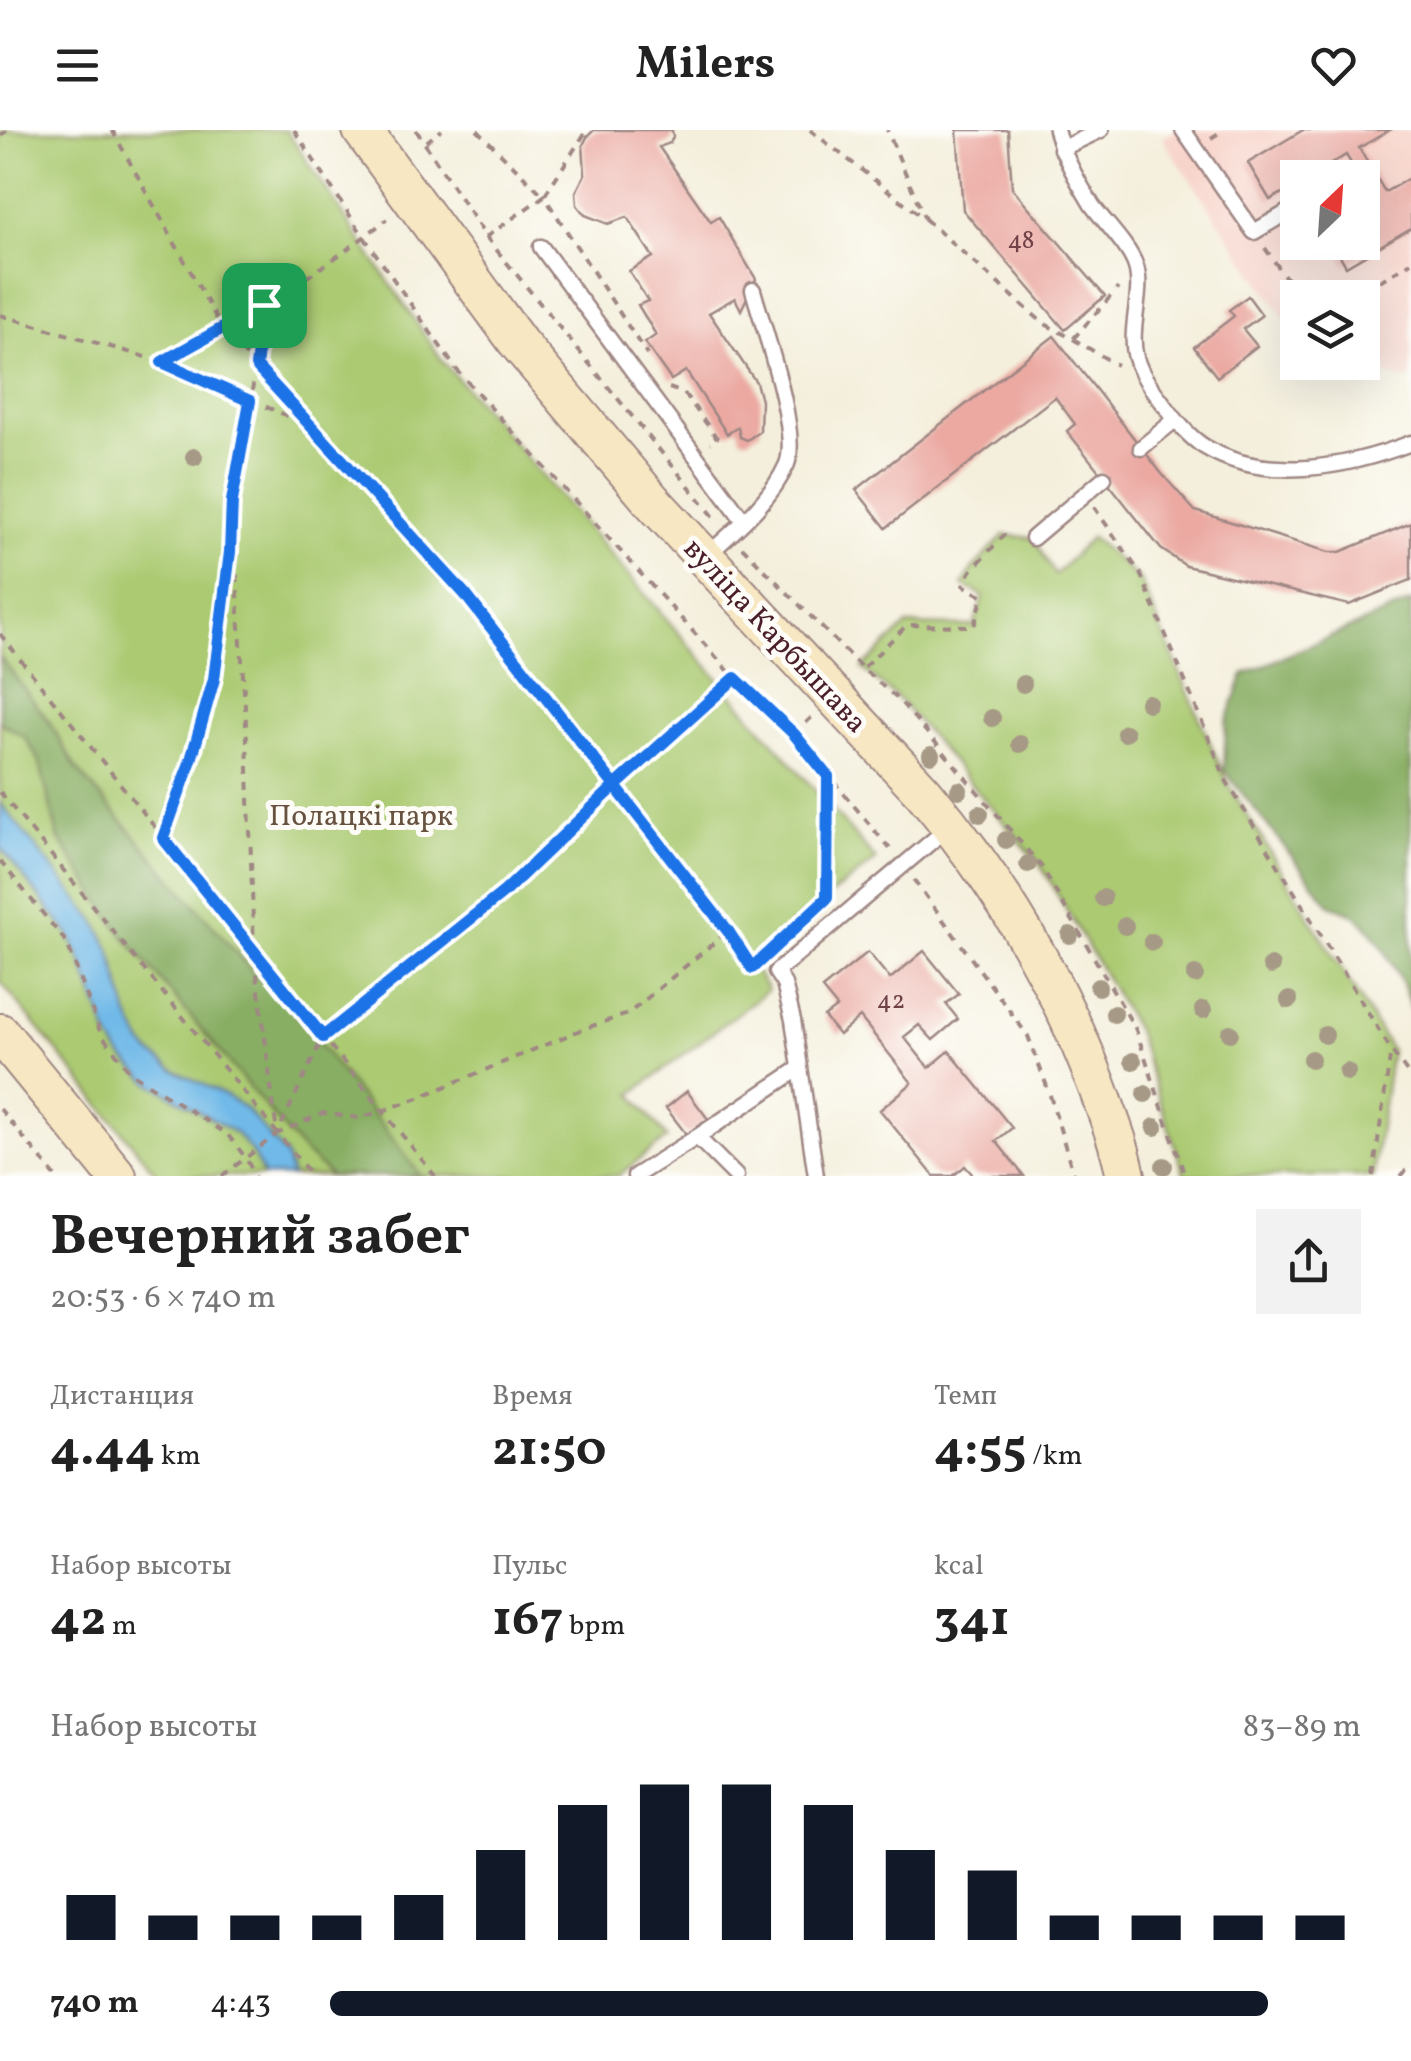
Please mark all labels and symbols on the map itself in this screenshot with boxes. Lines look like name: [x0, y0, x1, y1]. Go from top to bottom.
north arrow: [1280, 160, 1380, 260]
house number: 48: [1007, 224, 1035, 259]
pin: [222, 263, 307, 348]
street label: вуліца Карбышава: [673, 530, 876, 743]
park label: Полацкі парк: [269, 796, 453, 838]
house number: 42: [877, 984, 905, 1019]

